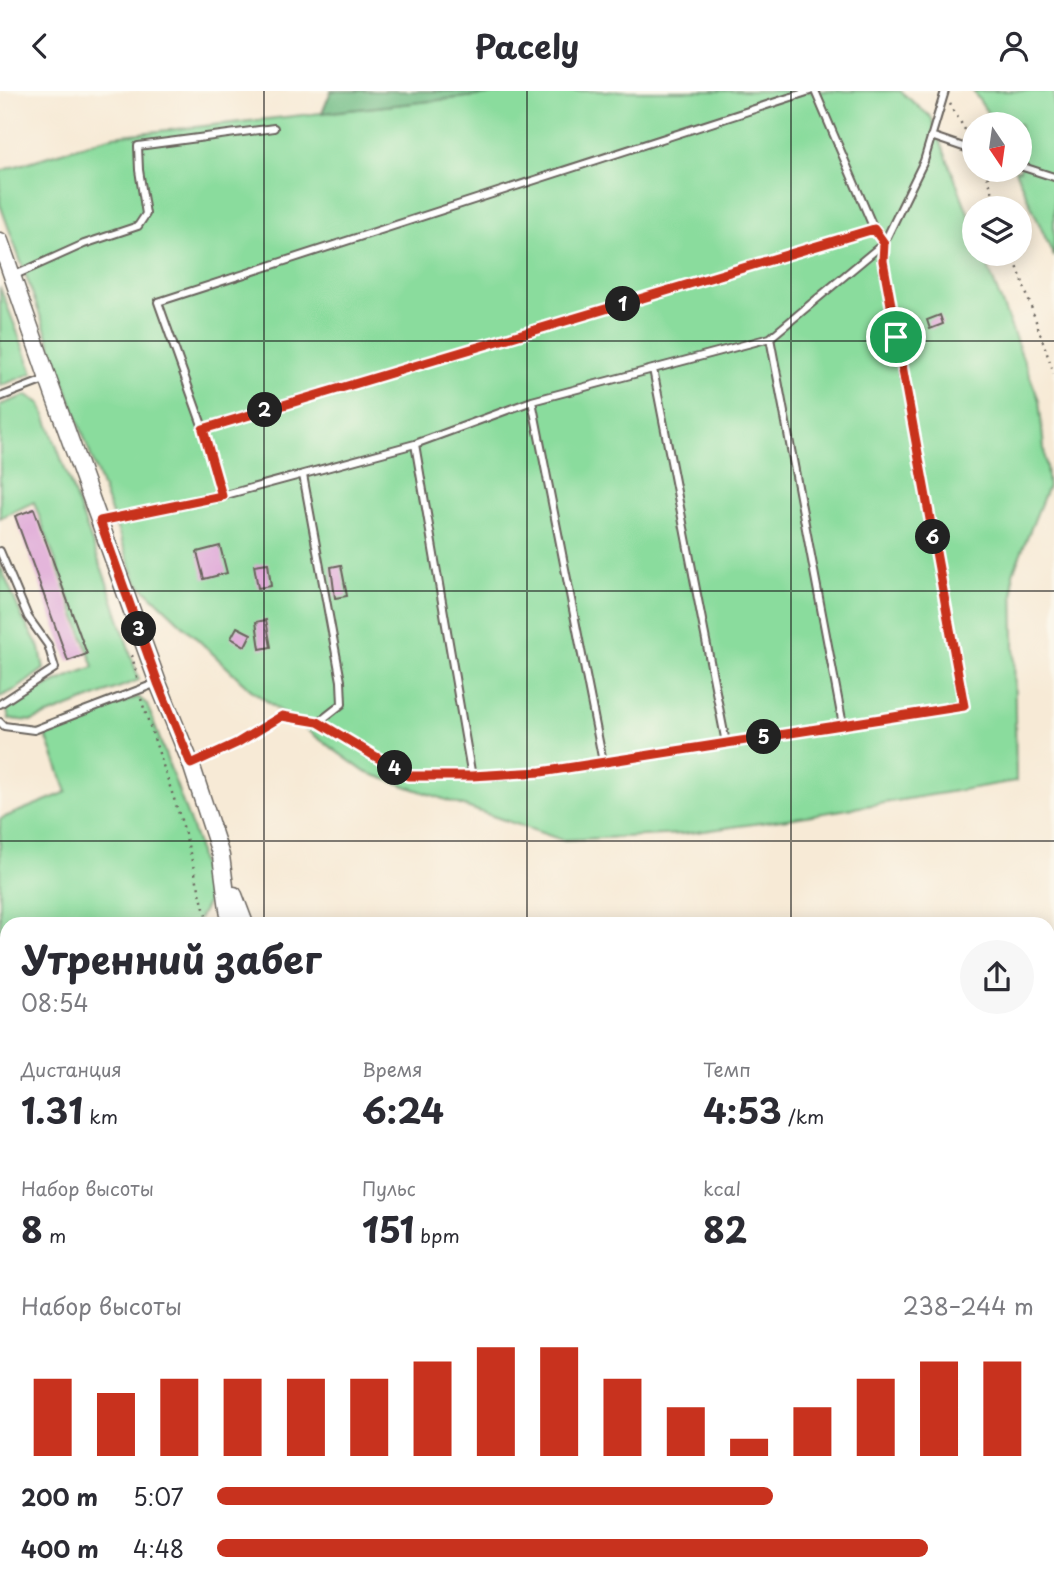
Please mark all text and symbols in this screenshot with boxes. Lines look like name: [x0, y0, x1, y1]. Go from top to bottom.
text: Pacely: [475, 22, 579, 70]
icon: back: [21, 27, 59, 65]
icon: person: [995, 27, 1033, 65]
north arrow: [962, 112, 1032, 182]
map controls: [962, 112, 1032, 266]
button: layers: [962, 196, 1032, 266]
pin: 1: [606, 287, 640, 321]
text: 1: [618, 289, 627, 317]
pin: [866, 307, 926, 367]
icon: arrive: [877, 318, 915, 356]
pin: 2: [247, 393, 282, 427]
text: 2: [258, 395, 271, 423]
pin: 6: [916, 519, 950, 555]
text: 6: [926, 522, 939, 550]
pin: 3: [122, 611, 156, 647]
text: 3: [132, 614, 145, 642]
pin: 5: [746, 719, 782, 755]
text: 5: [757, 722, 770, 750]
pin: 4: [378, 751, 412, 785]
text: 4: [388, 753, 401, 781]
text: Утренний забег: [21, 930, 321, 987]
button: share: [960, 940, 1034, 1014]
text: 08:54: [21, 985, 89, 1020]
text: Дистанция: [21, 1055, 122, 1083]
text: Время: [362, 1055, 423, 1083]
text: Темп: [703, 1055, 751, 1083]
text: 1.31: [21, 1083, 83, 1136]
text: 6:24: [362, 1083, 444, 1136]
text: 4:53: [703, 1083, 782, 1136]
text: km: [83, 1102, 118, 1130]
text: /km: [782, 1102, 824, 1130]
text: Набор высоты: [21, 1174, 154, 1202]
text: Пульс: [362, 1174, 416, 1202]
text: kcal: [703, 1174, 741, 1202]
text: 8: [21, 1202, 43, 1255]
text: 151: [362, 1202, 414, 1255]
text: 82: [703, 1202, 747, 1255]
text: m: [43, 1221, 66, 1249]
text: bpm: [414, 1221, 460, 1249]
text: Набор высоты: [21, 1288, 182, 1323]
text: 238–244 m: [903, 1288, 1034, 1323]
text: 200 m: [21, 1479, 98, 1514]
text: 5:07: [133, 1479, 184, 1514]
text: 400 m: [21, 1531, 99, 1566]
text: 4:48: [133, 1531, 184, 1566]

